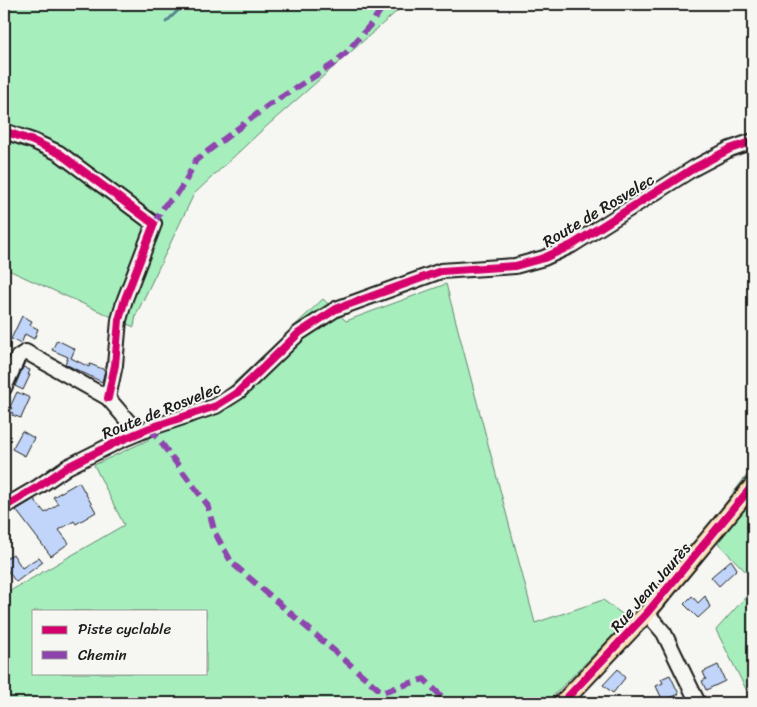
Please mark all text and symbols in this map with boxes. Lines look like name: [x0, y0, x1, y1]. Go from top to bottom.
street label: Route de Rosvelec: [537, 165, 660, 255]
street label: Route de Rosvelec: [97, 373, 225, 448]
street label: Rue Jean Jaurès: [603, 535, 698, 639]
legend: [32, 610, 208, 674]
text: Piste cyclable: [78, 616, 171, 642]
text: Chemin: [78, 642, 127, 668]

